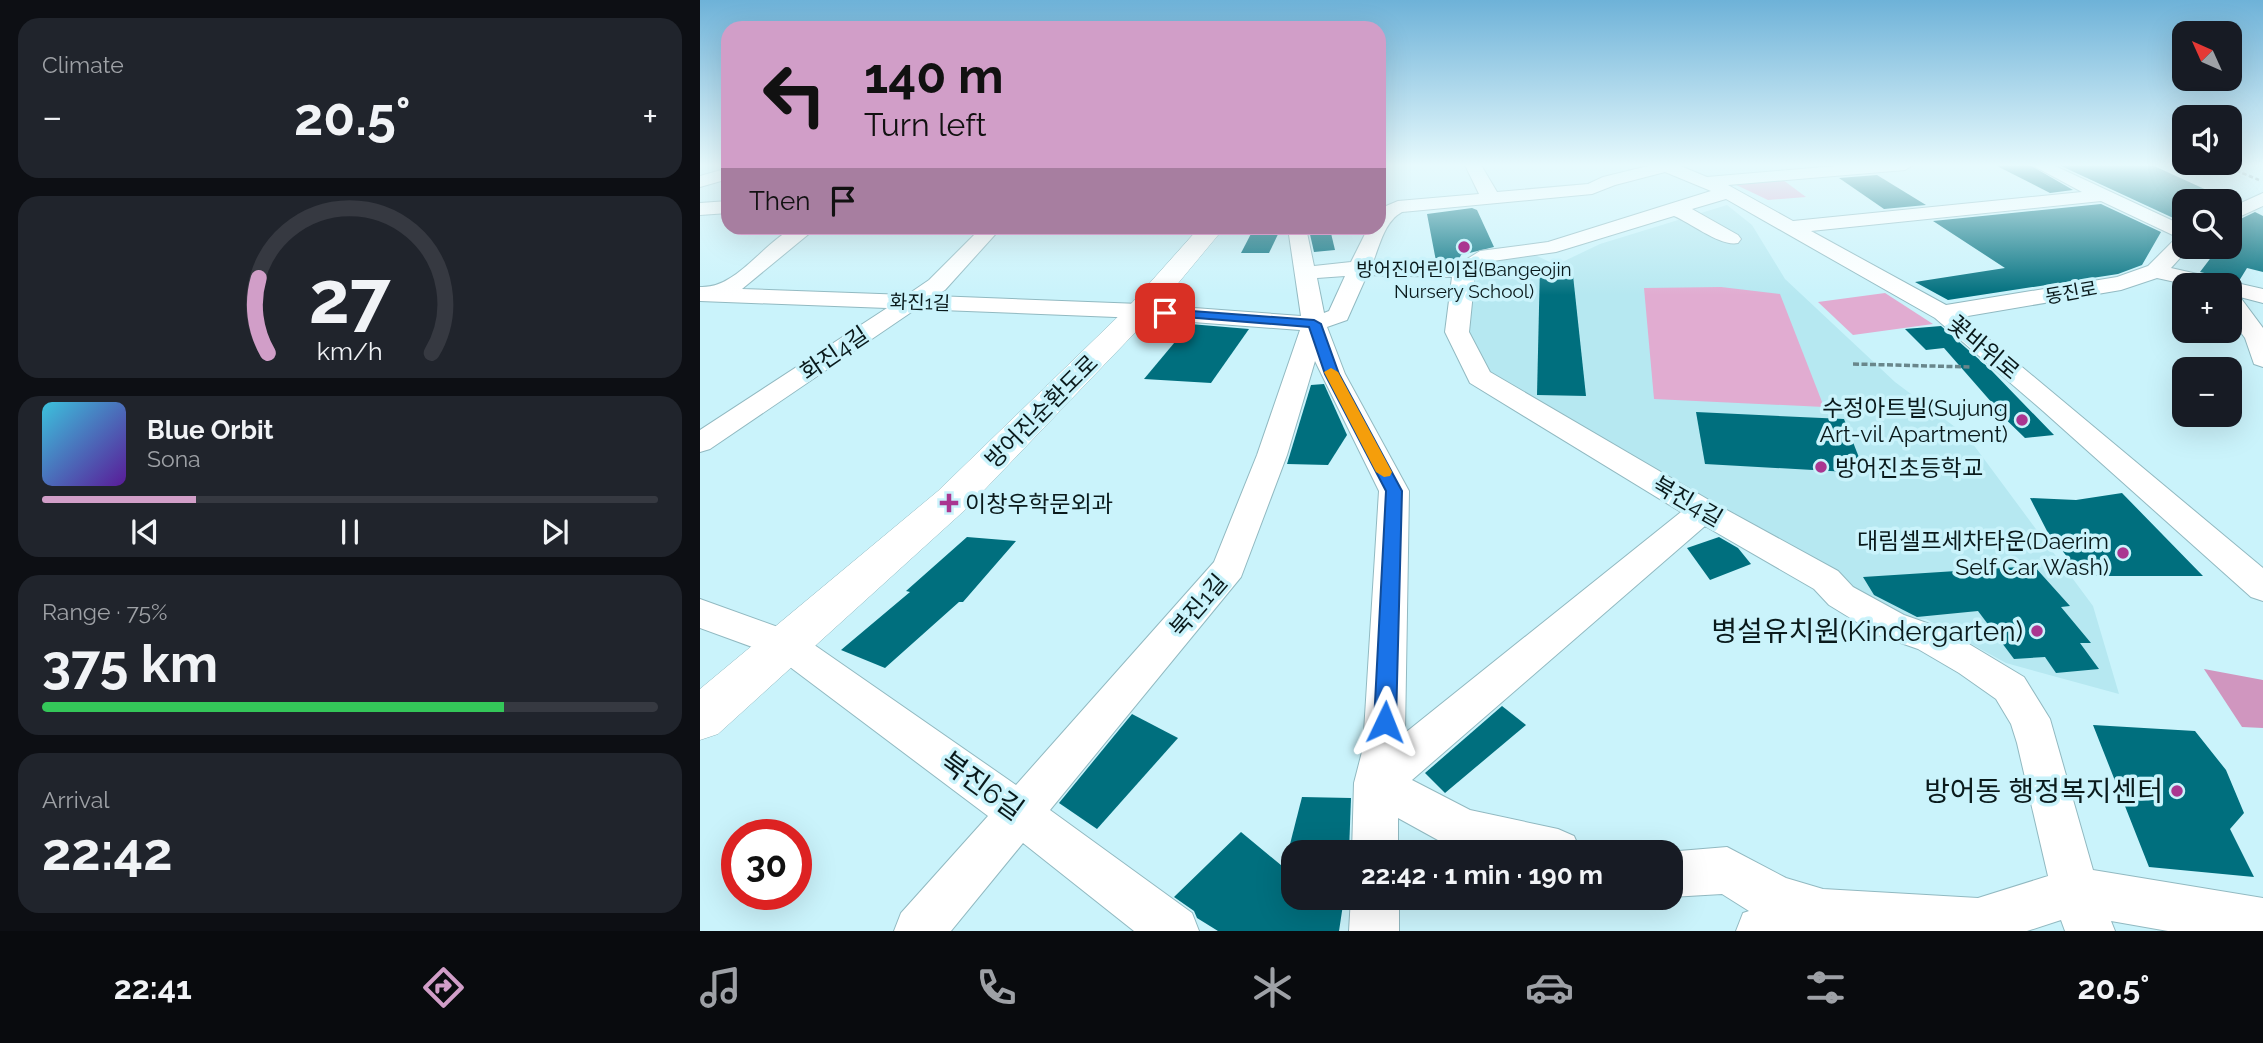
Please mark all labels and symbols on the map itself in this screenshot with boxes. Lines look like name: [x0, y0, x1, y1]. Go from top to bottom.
north arrow: [2172, 21, 2242, 91]
marker: 방어진어린이집(Bangeojin Nursery School): [1456, 239, 1472, 255]
place label: 방어진어린이집(Bangeojin Nursery School): [1356, 258, 1572, 302]
street label: 동진로: [2043, 277, 2099, 307]
pin: [1135, 283, 1195, 343]
street label: 화진1길: [889, 290, 951, 314]
street label: 꽃바위로: [1943, 309, 2025, 385]
street label: 화진4길: [795, 321, 873, 385]
street label: 방어진순환도로: [979, 349, 1103, 473]
place label: 수정아트빌(Sujung Art-vil Apartment): [1819, 394, 2008, 447]
marker: 수정아트빌(Sujung Art-vil Apartment): [2014, 412, 2030, 428]
place label: 방어진초등학교: [1835, 454, 1983, 481]
marker: 방어진초등학교: [1813, 459, 1829, 475]
street label: 북진4길: [1648, 470, 1728, 532]
place label: 이창우학문외과: [965, 490, 1113, 517]
marker: 이창우학문외과: [939, 493, 959, 513]
place label: 대림셀프세차타운(Daerim Self Car Wash): [1857, 527, 2109, 580]
marker: 대림셀프세차타운(Daerim Self Car Wash): [2115, 545, 2131, 561]
street label: 북진1길: [1164, 568, 1232, 642]
place label: 병설유치원(Kindergarten): [1711, 615, 2023, 648]
marker: 병설유치원(Kindergarten): [2029, 623, 2045, 639]
position arrow: [1348, 685, 1422, 759]
street label: 북진6길: [934, 745, 1030, 827]
place label: 방어동 행정복지센터: [1924, 775, 2163, 808]
marker: 방어동 행정복지센터: [2169, 783, 2185, 799]
speed limit sign: 30: [721, 819, 812, 910]

